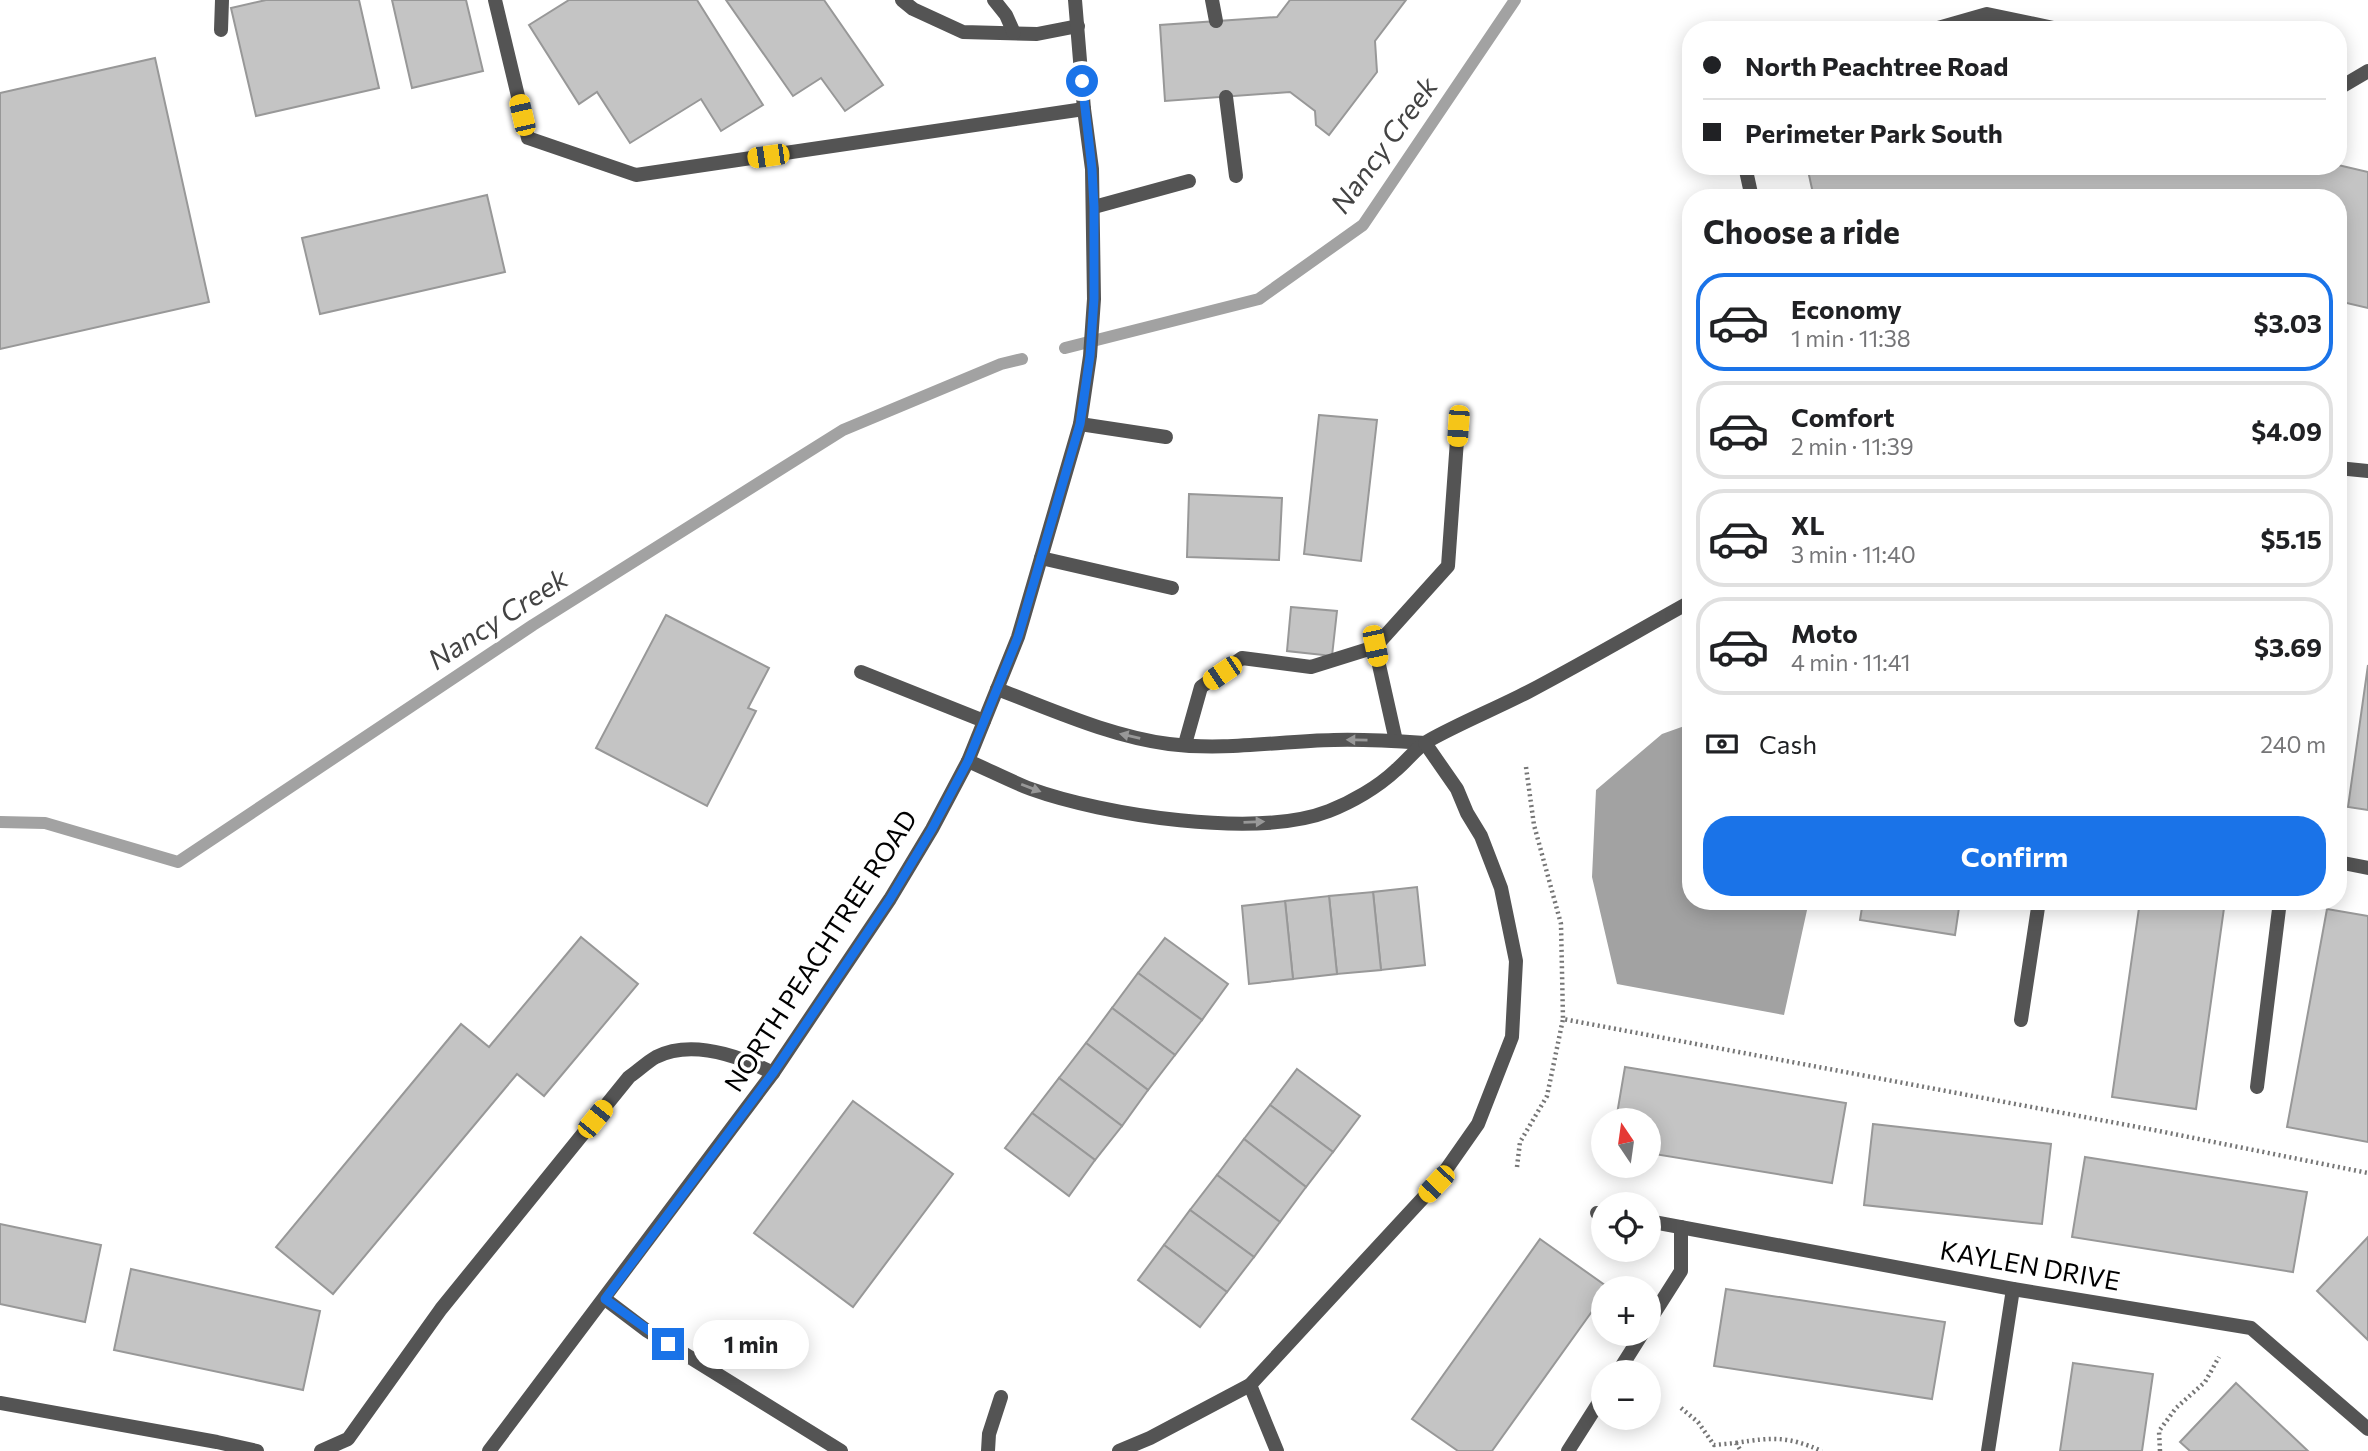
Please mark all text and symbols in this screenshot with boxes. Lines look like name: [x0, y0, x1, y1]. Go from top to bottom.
text: North Peachtree Road: [1745, 50, 2008, 81]
route start: [1066, 65, 1098, 97]
water label: Nancy Creek: [1322, 69, 1444, 219]
car: [508, 92, 537, 138]
text: Perimeter Park South: [1745, 117, 2003, 148]
car: [746, 143, 791, 169]
text: Choose a ride: [1703, 211, 1900, 251]
icon: car: [1707, 291, 1770, 354]
text: Economy: [1791, 293, 1902, 324]
text: $3.03: [2253, 307, 2322, 338]
text: 1 min · 11:38: [1791, 324, 1911, 352]
icon: car: [1707, 399, 1770, 462]
text: Comfort: [1791, 401, 1894, 432]
car: [1447, 404, 1470, 448]
text: $4.09: [2251, 415, 2322, 446]
text: 2 min · 11:39: [1791, 432, 1914, 460]
icon: car: [1707, 507, 1770, 570]
text: XL: [1791, 509, 1825, 540]
text: $5.15: [2260, 523, 2322, 554]
text: 3 min · 11:40: [1791, 540, 1916, 568]
water label: Nancy Creek: [421, 560, 575, 676]
icon: car: [1707, 615, 1770, 678]
text: Moto: [1791, 617, 1858, 648]
car: [1361, 623, 1390, 669]
text: $3.69: [2254, 631, 2322, 662]
text: 4 min · 11:41: [1791, 648, 1911, 676]
car: [1199, 653, 1246, 693]
icon: cash: [1703, 725, 1741, 763]
text: Cash: [1759, 728, 1817, 759]
one-way arrow: [1119, 730, 1141, 741]
text: 240 m: [2260, 730, 2326, 758]
one-way arrow: [1345, 734, 1367, 746]
one-way arrow: [1020, 782, 1041, 793]
street label: NORTH PEACHTREE ROAD: [717, 804, 922, 1097]
button: Confirm: [1703, 816, 2326, 896]
one-way arrow: [1244, 817, 1266, 828]
car: [574, 1096, 617, 1142]
north arrow: [1591, 1108, 1661, 1178]
map controls: [1591, 1108, 1661, 1430]
car: [1414, 1161, 1459, 1207]
button: locate: [1591, 1192, 1661, 1262]
street label: KAYLEN DRIVE: [1938, 1233, 2123, 1296]
button: +: [1591, 1276, 1661, 1346]
callout: 1 min: [692, 1320, 808, 1368]
route end: [652, 1328, 684, 1360]
text: 1 min: [724, 1330, 778, 1358]
button: −: [1591, 1360, 1661, 1430]

